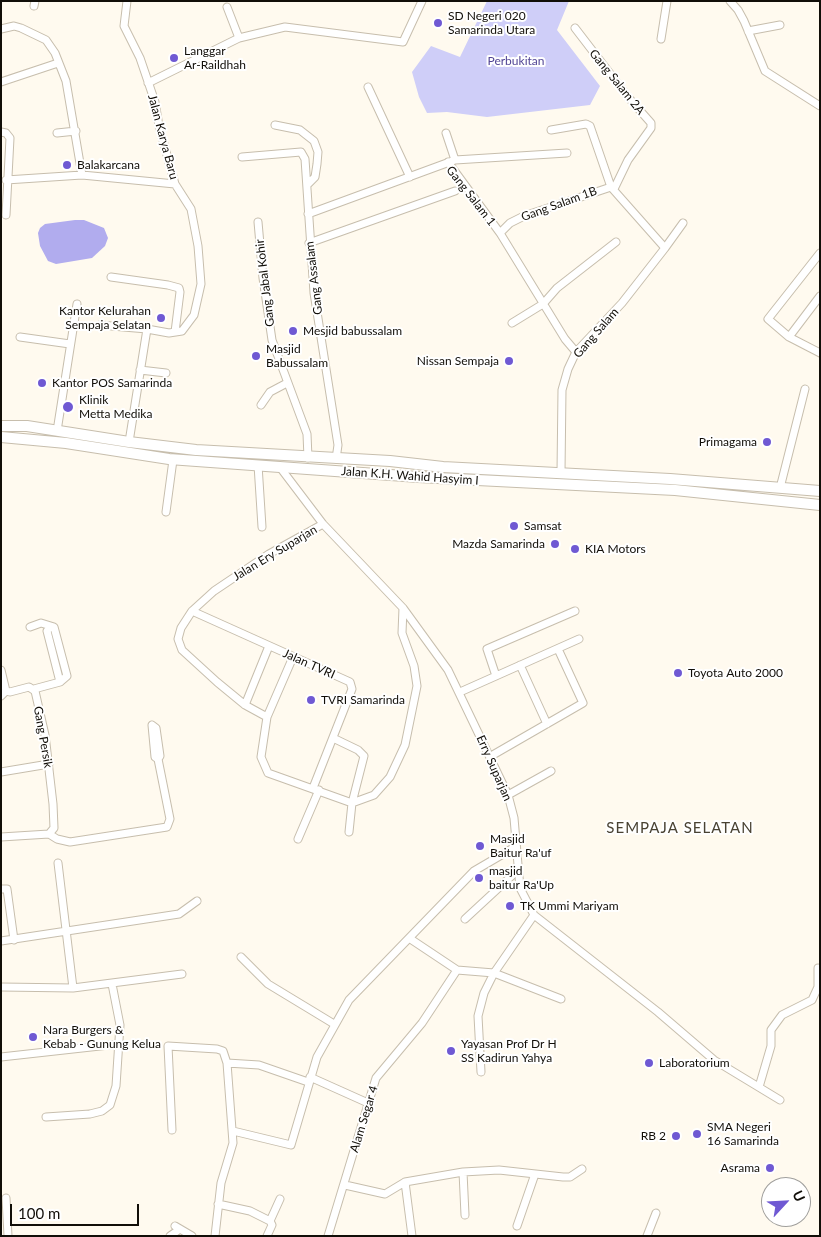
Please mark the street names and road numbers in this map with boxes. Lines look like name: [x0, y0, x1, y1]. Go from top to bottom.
street label: Gang Salam 2A: [586, 46, 648, 118]
street label: Jalan Karya Baru: [145, 93, 181, 181]
street label: Gang Salam 1: [443, 163, 499, 229]
street label: Gang Salam 1B: [519, 184, 599, 224]
street label: Gang Jabal Kohir: [252, 238, 278, 328]
street label: Gang Assalam: [302, 240, 326, 316]
street label: Gang Salam: [570, 305, 622, 361]
street label: Jalan K.H. Wahid Hasyim I: [341, 464, 479, 488]
street label: Jalan Ery Suparjan: [230, 522, 320, 584]
street label: Jalan TVRI: [281, 646, 337, 682]
street label: Gang Persik: [30, 705, 56, 769]
street label: Erry Suparjan: [473, 733, 515, 803]
street label: Alam Segar 4: [347, 1084, 381, 1154]

